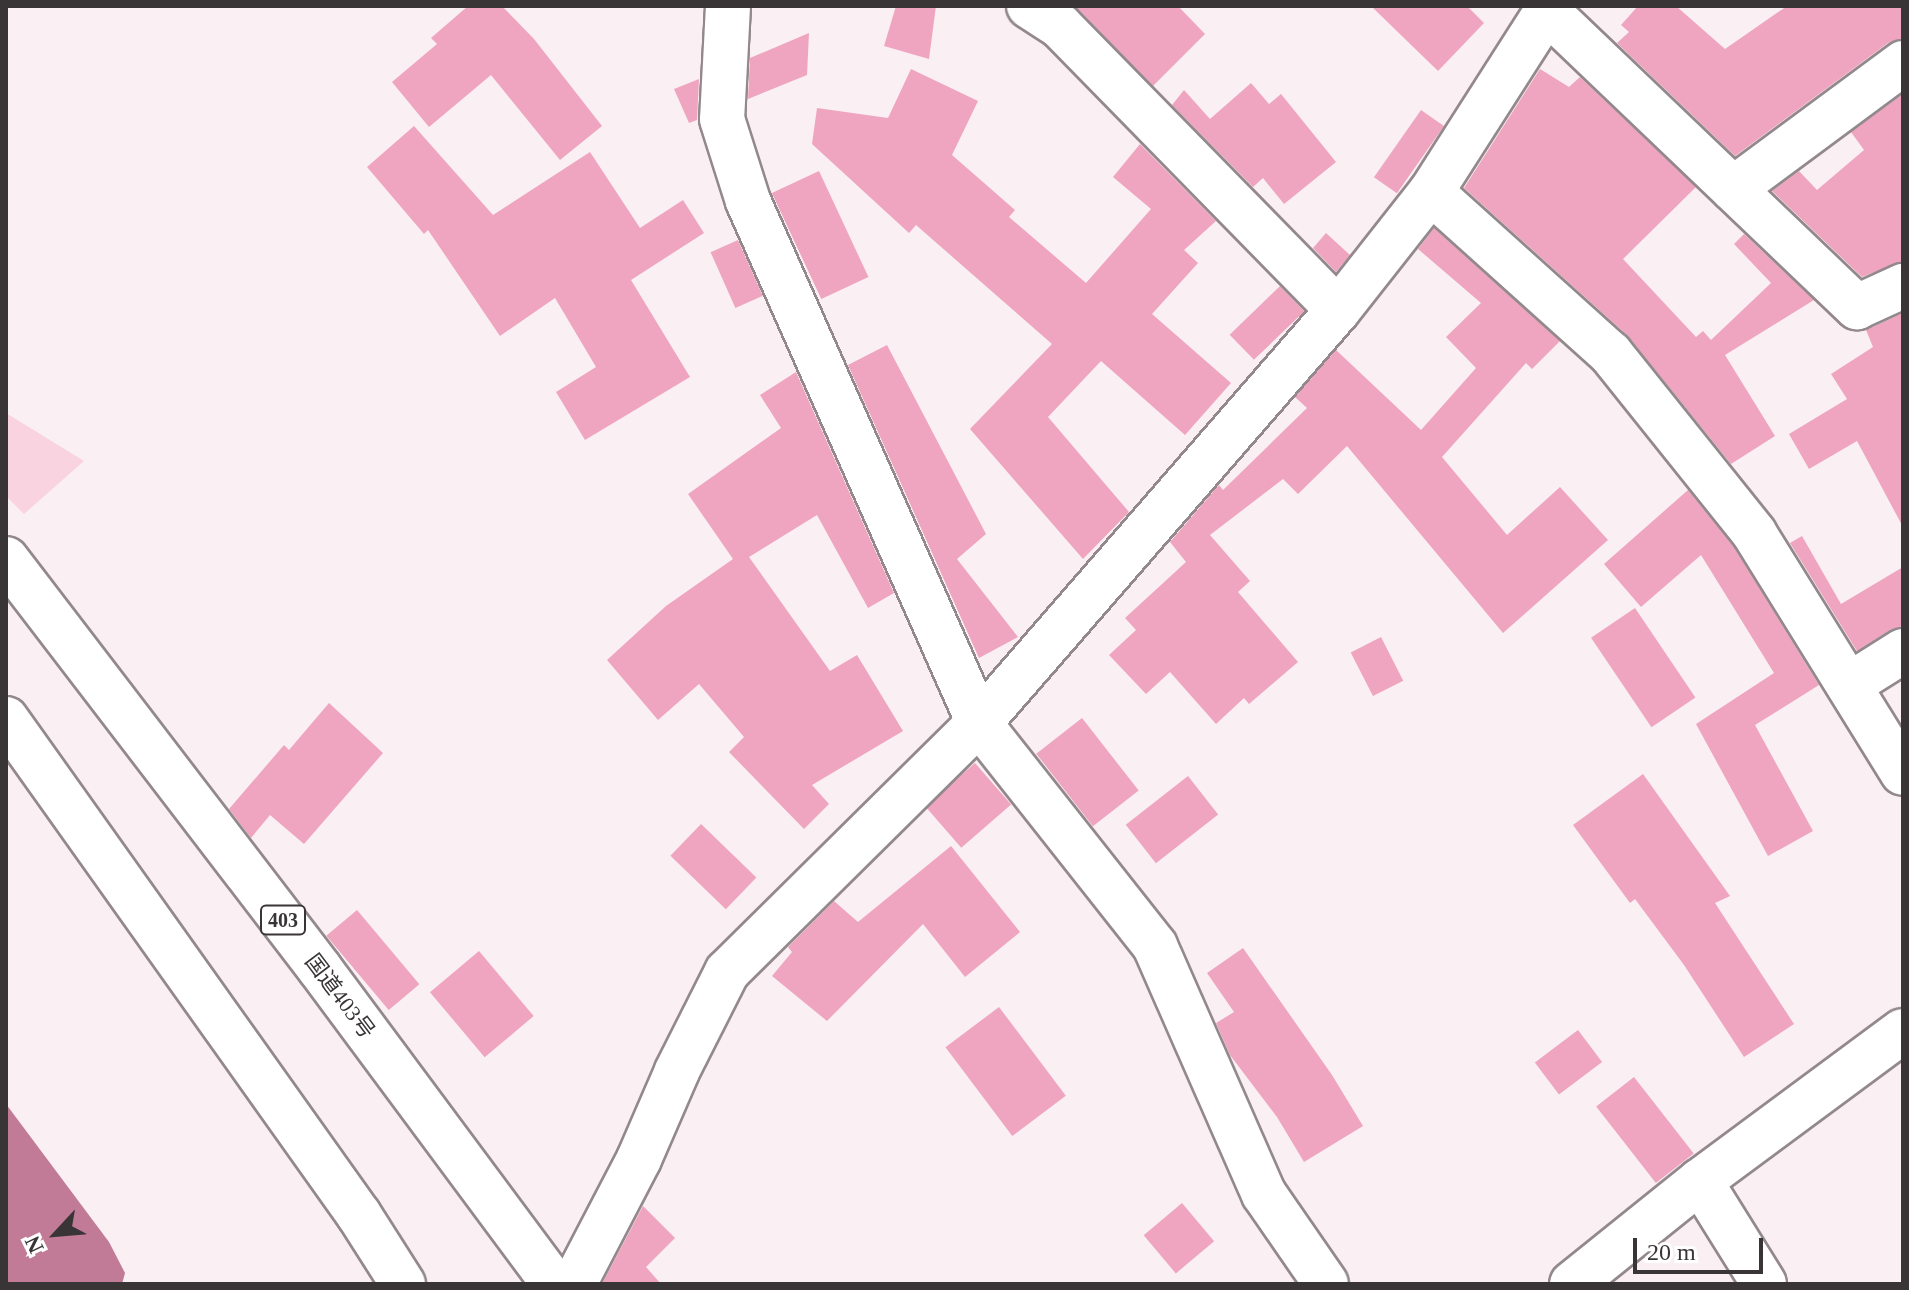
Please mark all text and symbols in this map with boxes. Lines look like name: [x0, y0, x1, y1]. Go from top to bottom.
road number: 403: [259, 904, 307, 936]
street label: 国道403号: [300, 949, 380, 1043]
north arrow: [16, 1194, 96, 1274]
scale bar: [1637, 1222, 1767, 1272]
text: N: [19, 1232, 49, 1257]
text: 20 m: [1647, 1239, 1696, 1265]

